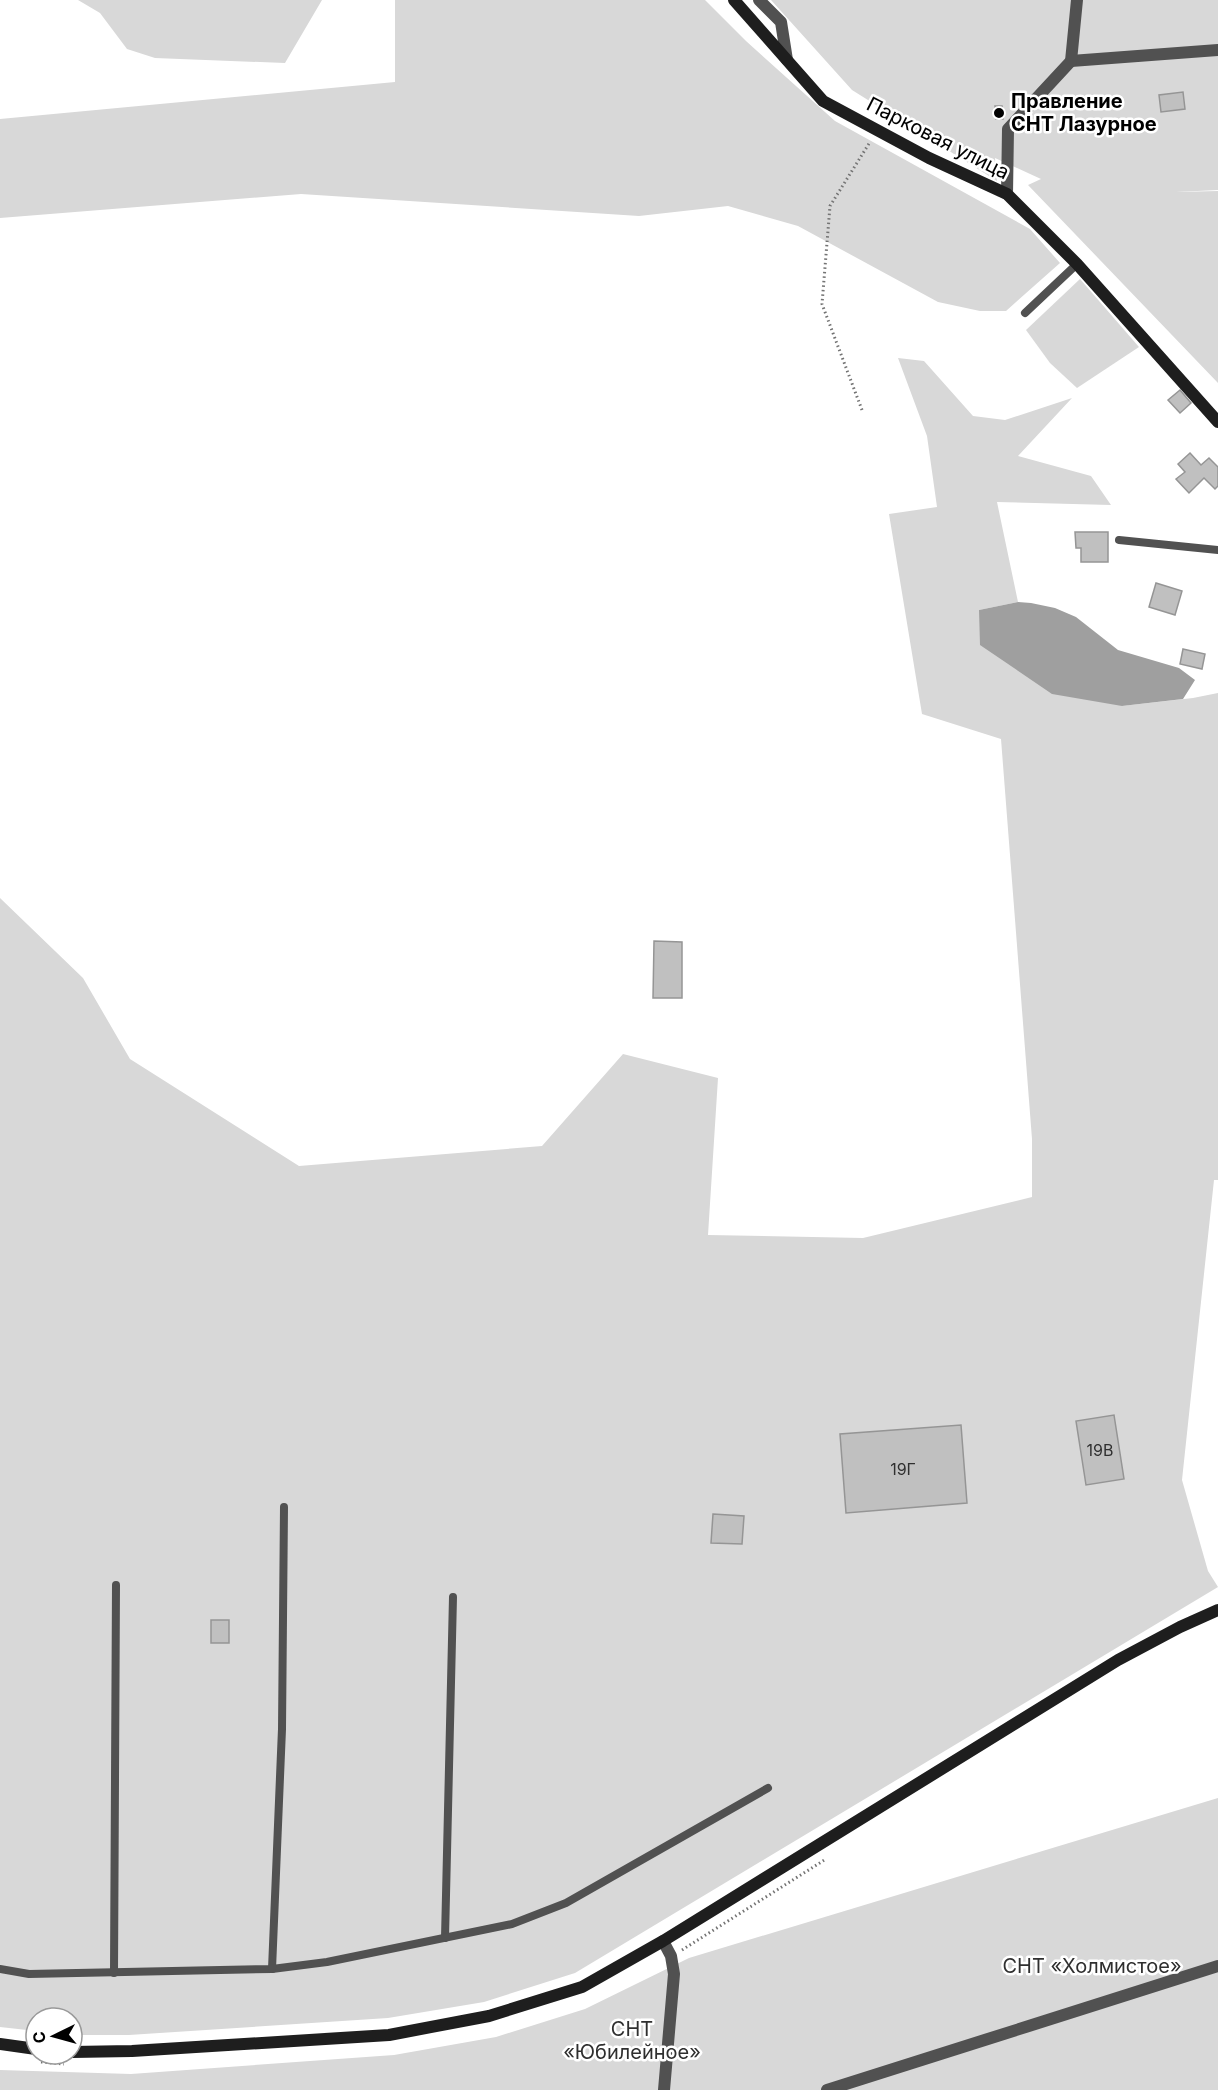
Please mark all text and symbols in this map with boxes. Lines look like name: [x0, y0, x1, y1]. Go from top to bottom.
place label: Правление СНТ Лазурное: [1011, 89, 1157, 136]
street label: Парковая улица: [863, 92, 1013, 184]
marker: Правление СНТ Лазурное: [992, 106, 1006, 120]
house number: 19В: [1087, 1440, 1113, 1460]
house number: 19Г: [890, 1459, 916, 1479]
park label: СНТ «Холмистое»: [1002, 1954, 1182, 1978]
north arrow: [24, 2006, 84, 2066]
park label: СНТ «Юбилейное»: [563, 2017, 701, 2064]
text: С: [29, 2030, 50, 2044]

